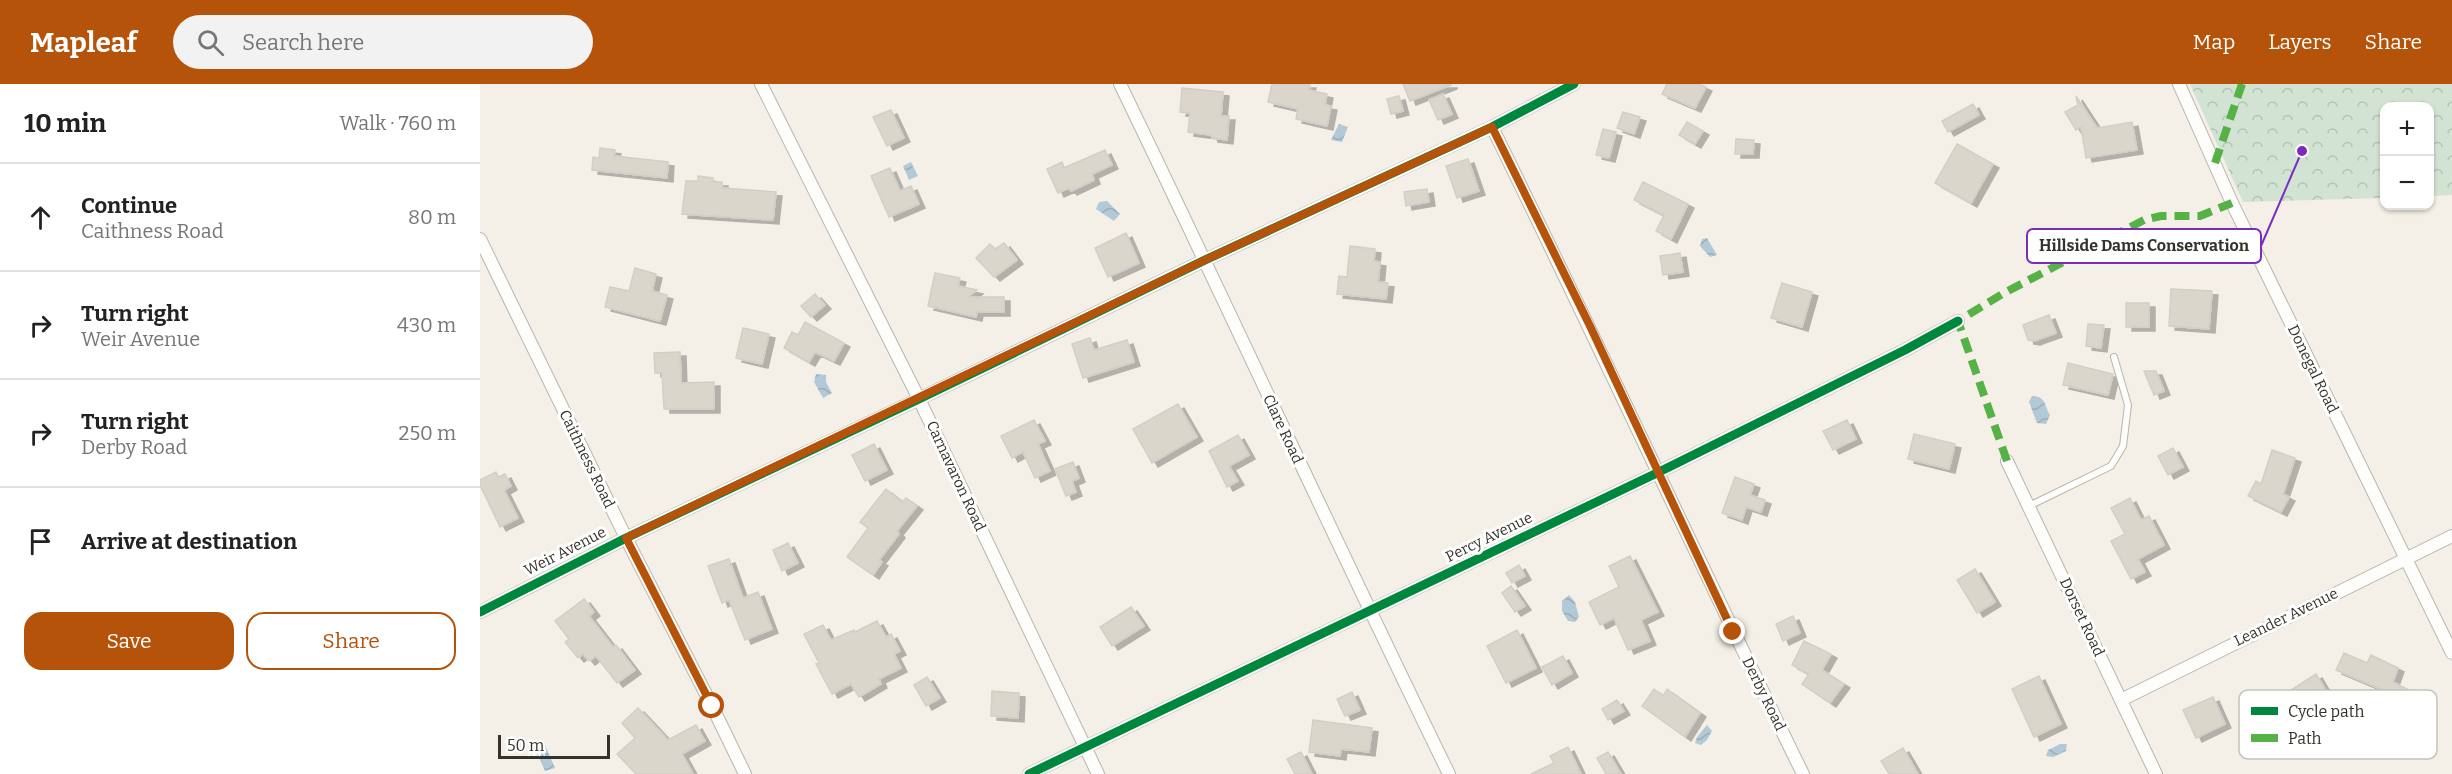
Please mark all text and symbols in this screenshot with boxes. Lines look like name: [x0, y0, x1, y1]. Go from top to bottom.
search box: [173, 15, 593, 69]
text: Mapleaf: [30, 26, 137, 59]
icon: search: [194, 26, 227, 59]
text: Search here: [242, 29, 364, 56]
text: Map: [2193, 29, 2235, 55]
text: Layers: [2268, 29, 2332, 55]
text: Share: [2365, 29, 2422, 55]
map controls: [2380, 102, 2434, 210]
button: +: [2380, 102, 2434, 156]
text: 10 min: [24, 108, 106, 139]
text: Walk · 760 m: [340, 111, 456, 135]
button: −: [2380, 156, 2434, 210]
text: Continue: [81, 192, 177, 219]
icon: ahead: [24, 201, 57, 234]
text: 80 m: [408, 205, 456, 229]
text: Caithness Road: [81, 219, 224, 243]
callout: Hillside Dams Conservation: [2027, 229, 2261, 263]
text: Hillside Dams Conservation: [2039, 236, 2250, 255]
text: Turn right: [81, 300, 189, 327]
icon: right: [24, 309, 57, 342]
text: 430 m: [397, 313, 456, 337]
street label: Donegal Road: [2284, 322, 2342, 416]
text: Weir Avenue: [81, 327, 200, 351]
street label: Clare Road: [1259, 392, 1307, 467]
street label: Caithness Road: [555, 407, 619, 511]
text: Turn right: [81, 408, 189, 435]
icon: right: [24, 417, 57, 450]
street label: Carnavaron Road: [923, 418, 990, 534]
text: 250 m: [399, 421, 456, 445]
text: Derby Road: [81, 435, 187, 459]
street label: Percy Avenue: [1443, 508, 1535, 566]
street label: Weir Avenue: [521, 523, 609, 579]
icon: arrive: [24, 525, 57, 558]
text: Arrive at destination: [81, 528, 297, 555]
street label: Dorset Road: [2056, 575, 2108, 659]
street label: Leander Avenue: [2231, 584, 2341, 650]
button: Save: [24, 612, 234, 670]
button: Share: [246, 612, 456, 670]
route end: [1719, 618, 1745, 644]
street label: Derby Road: [1738, 654, 1790, 734]
legend: [2239, 690, 2437, 759]
route start: [698, 692, 724, 718]
text: Cycle path: [2288, 702, 2364, 721]
text: Path: [2288, 729, 2322, 748]
scale bar: [498, 732, 610, 760]
text: 50 m: [507, 736, 544, 755]

